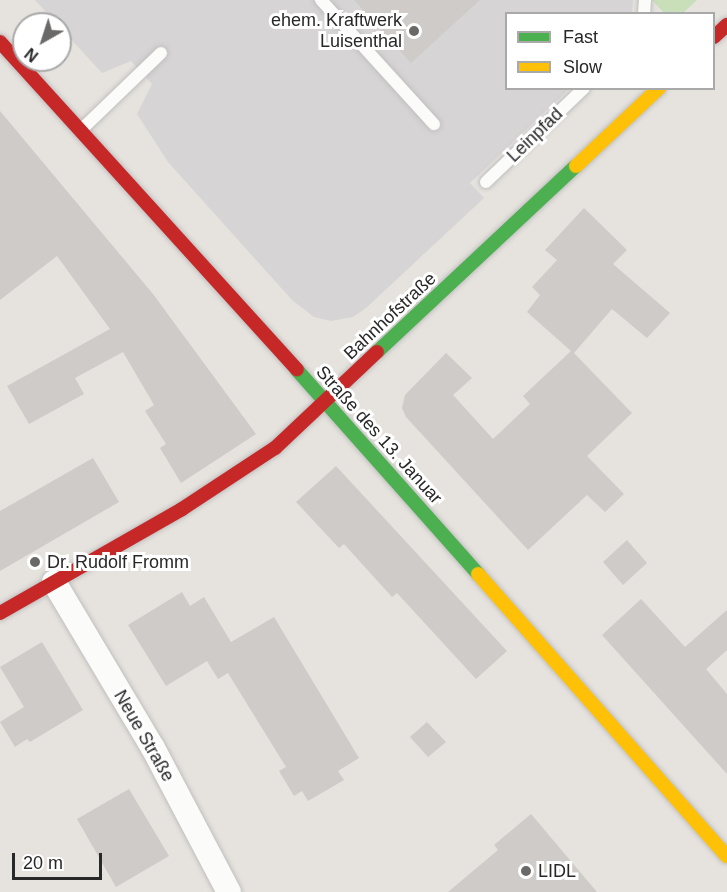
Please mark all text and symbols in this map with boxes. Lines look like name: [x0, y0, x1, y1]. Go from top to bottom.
place label: ehem. Kraftwerk Luisenthal: [271, 10, 402, 52]
north arrow: [12, 12, 72, 72]
legend: [505, 12, 715, 90]
marker: ehem. Kraftwerk Luisenthal: [407, 24, 421, 38]
text: Fast: [563, 27, 598, 47]
text: N: [22, 45, 41, 65]
text: Slow: [563, 57, 602, 77]
street label: Leinpfad: [503, 103, 567, 167]
street label: Bahnhofstraße: [339, 268, 441, 364]
street label: Straße des 13. Januar: [311, 362, 447, 508]
place label: Dr. Rudolf Fromm: [47, 551, 189, 573]
marker: Dr. Rudolf Fromm: [28, 555, 42, 569]
street label: Neue Straße: [109, 686, 179, 786]
scale bar: [15, 841, 105, 879]
text: 20 m: [23, 853, 63, 873]
place label: LIDL: [538, 860, 576, 882]
marker: LIDL: [519, 864, 533, 878]

